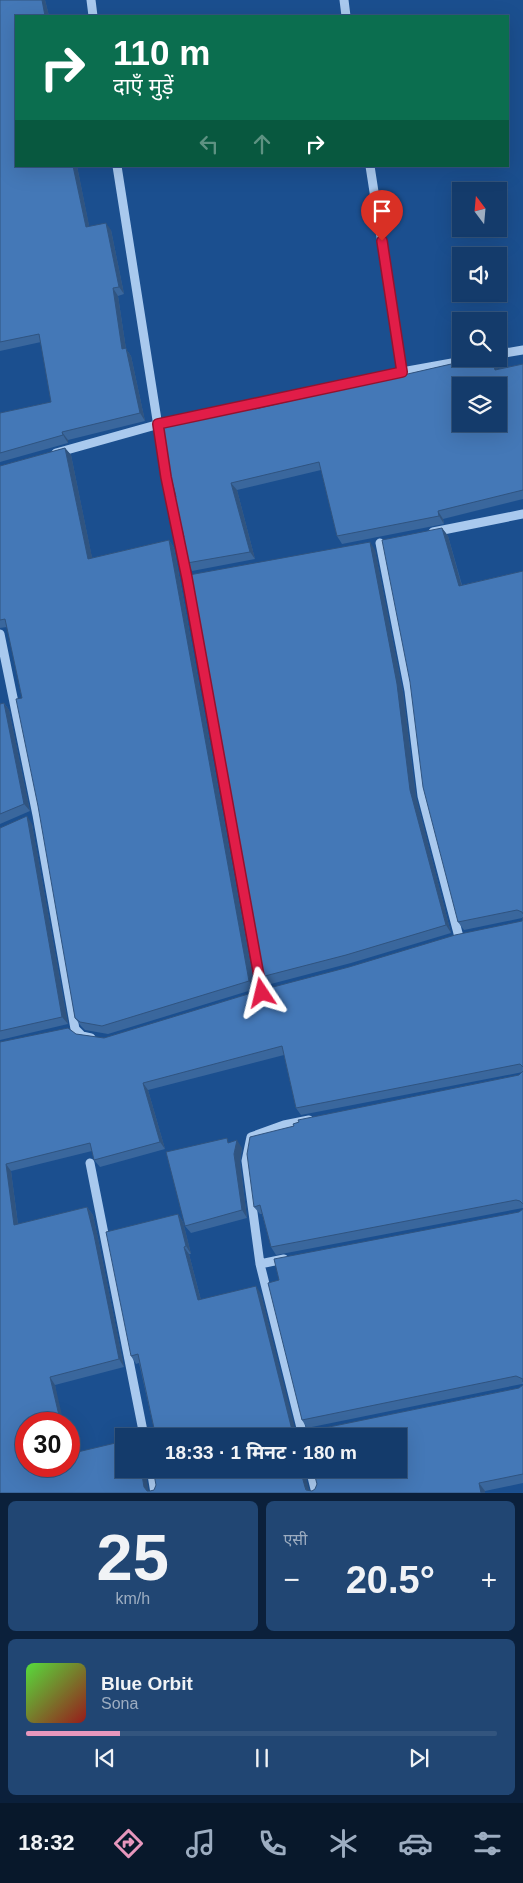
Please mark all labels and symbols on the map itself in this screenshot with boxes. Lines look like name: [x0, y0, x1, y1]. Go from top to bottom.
north arrow: [452, 182, 508, 238]
pin: [361, 190, 403, 241]
position arrow: [235, 966, 287, 1018]
speed limit sign: 30: [15, 1412, 80, 1477]

